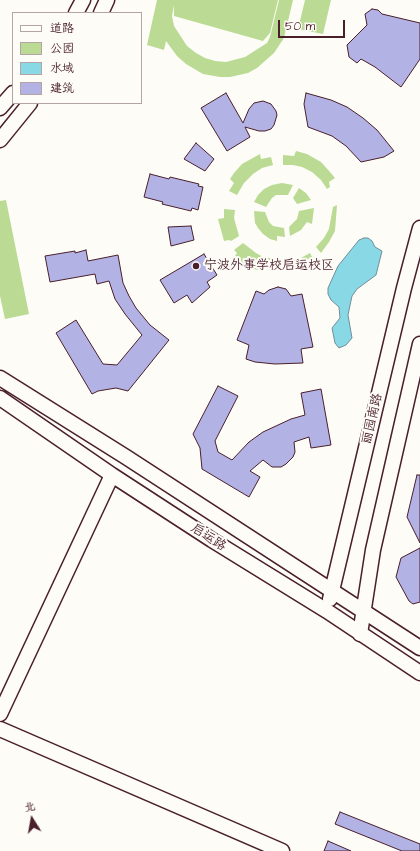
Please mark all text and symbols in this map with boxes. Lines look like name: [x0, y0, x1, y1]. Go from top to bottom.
legend: [12, 12, 142, 104]
scale bar: [280, 12, 347, 38]
text: 50 m: [285, 18, 315, 35]
text: 道路: [50, 20, 74, 37]
text: 公园: [50, 40, 74, 57]
text: 水域: [50, 60, 74, 77]
text: 建筑: [50, 80, 74, 97]
place label: 宁波外事学校启运校区: [204, 258, 334, 274]
marker: 宁波外事学校启运校区: [191, 261, 201, 271]
street label: 丽园南路: [360, 392, 386, 446]
street label: 启运路: [187, 521, 229, 555]
text: 北: [23, 798, 36, 815]
north arrow: [12, 799, 52, 839]

